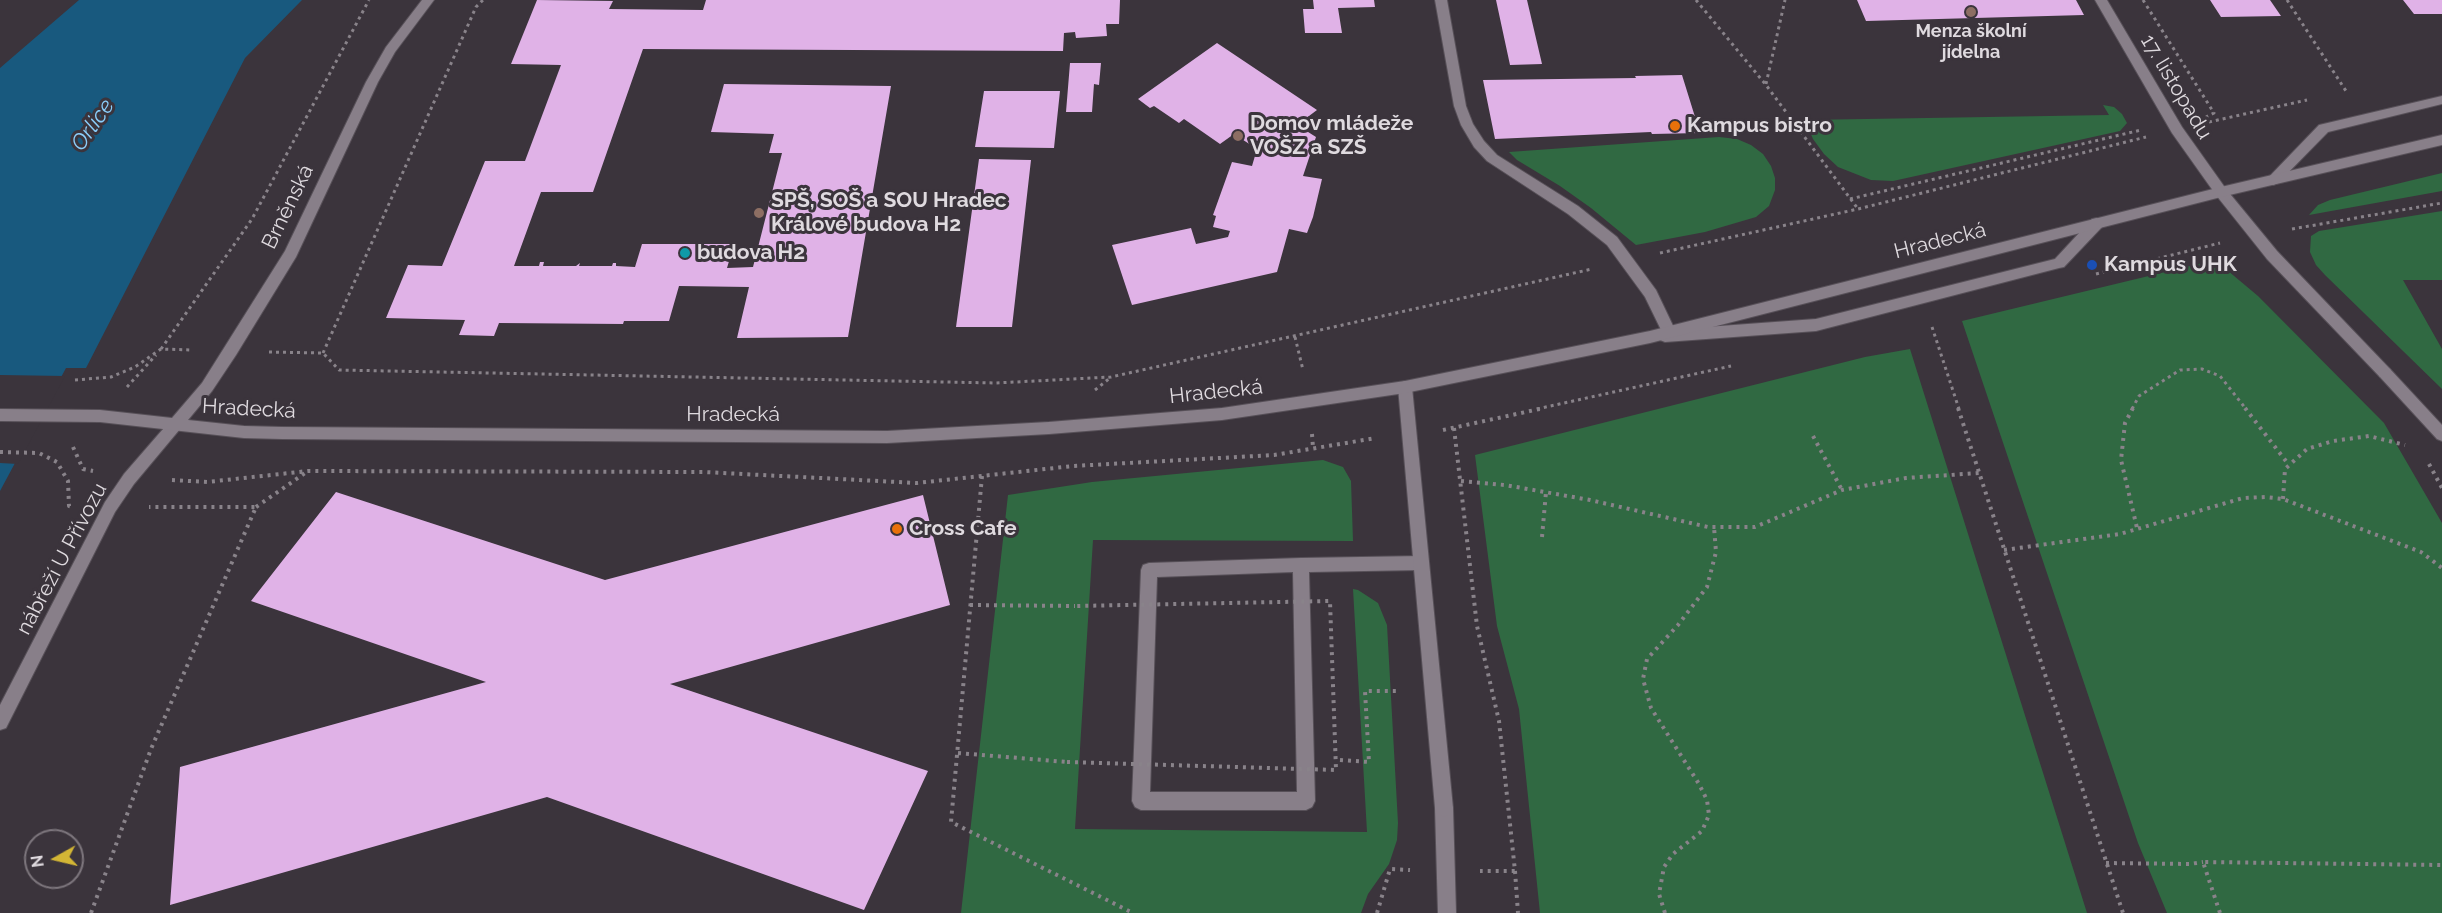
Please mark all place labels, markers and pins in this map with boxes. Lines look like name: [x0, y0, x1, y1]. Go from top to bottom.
marker: Menza školní jídelna: [1964, 5, 1978, 19]
place label: Menza školní jídelna: [1915, 21, 2027, 63]
place label: Domov mládeže VOŠZ a SZŠ: [1250, 111, 1413, 161]
place label: Kampus bistro: [1687, 113, 1832, 139]
marker: Kampus bistro: [1668, 119, 1682, 133]
marker: Domov mládeže VOŠZ a SZŠ: [1231, 129, 1245, 143]
place label: SPŠ, SOŠ a SOU Hradec Králové budova H2: [771, 188, 1007, 238]
marker: SPŠ, SOŠ a SOU Hradec Králové budova H2: [752, 206, 766, 220]
place label: budova H2: [697, 240, 805, 266]
marker: budova H2: [678, 246, 692, 260]
place label: Kampus UHK: [2104, 252, 2237, 278]
marker: Kampus UHK: [2085, 258, 2099, 272]
place label: Cross Cafe: [909, 516, 1017, 542]
marker: Cross Cafe: [890, 522, 904, 536]

